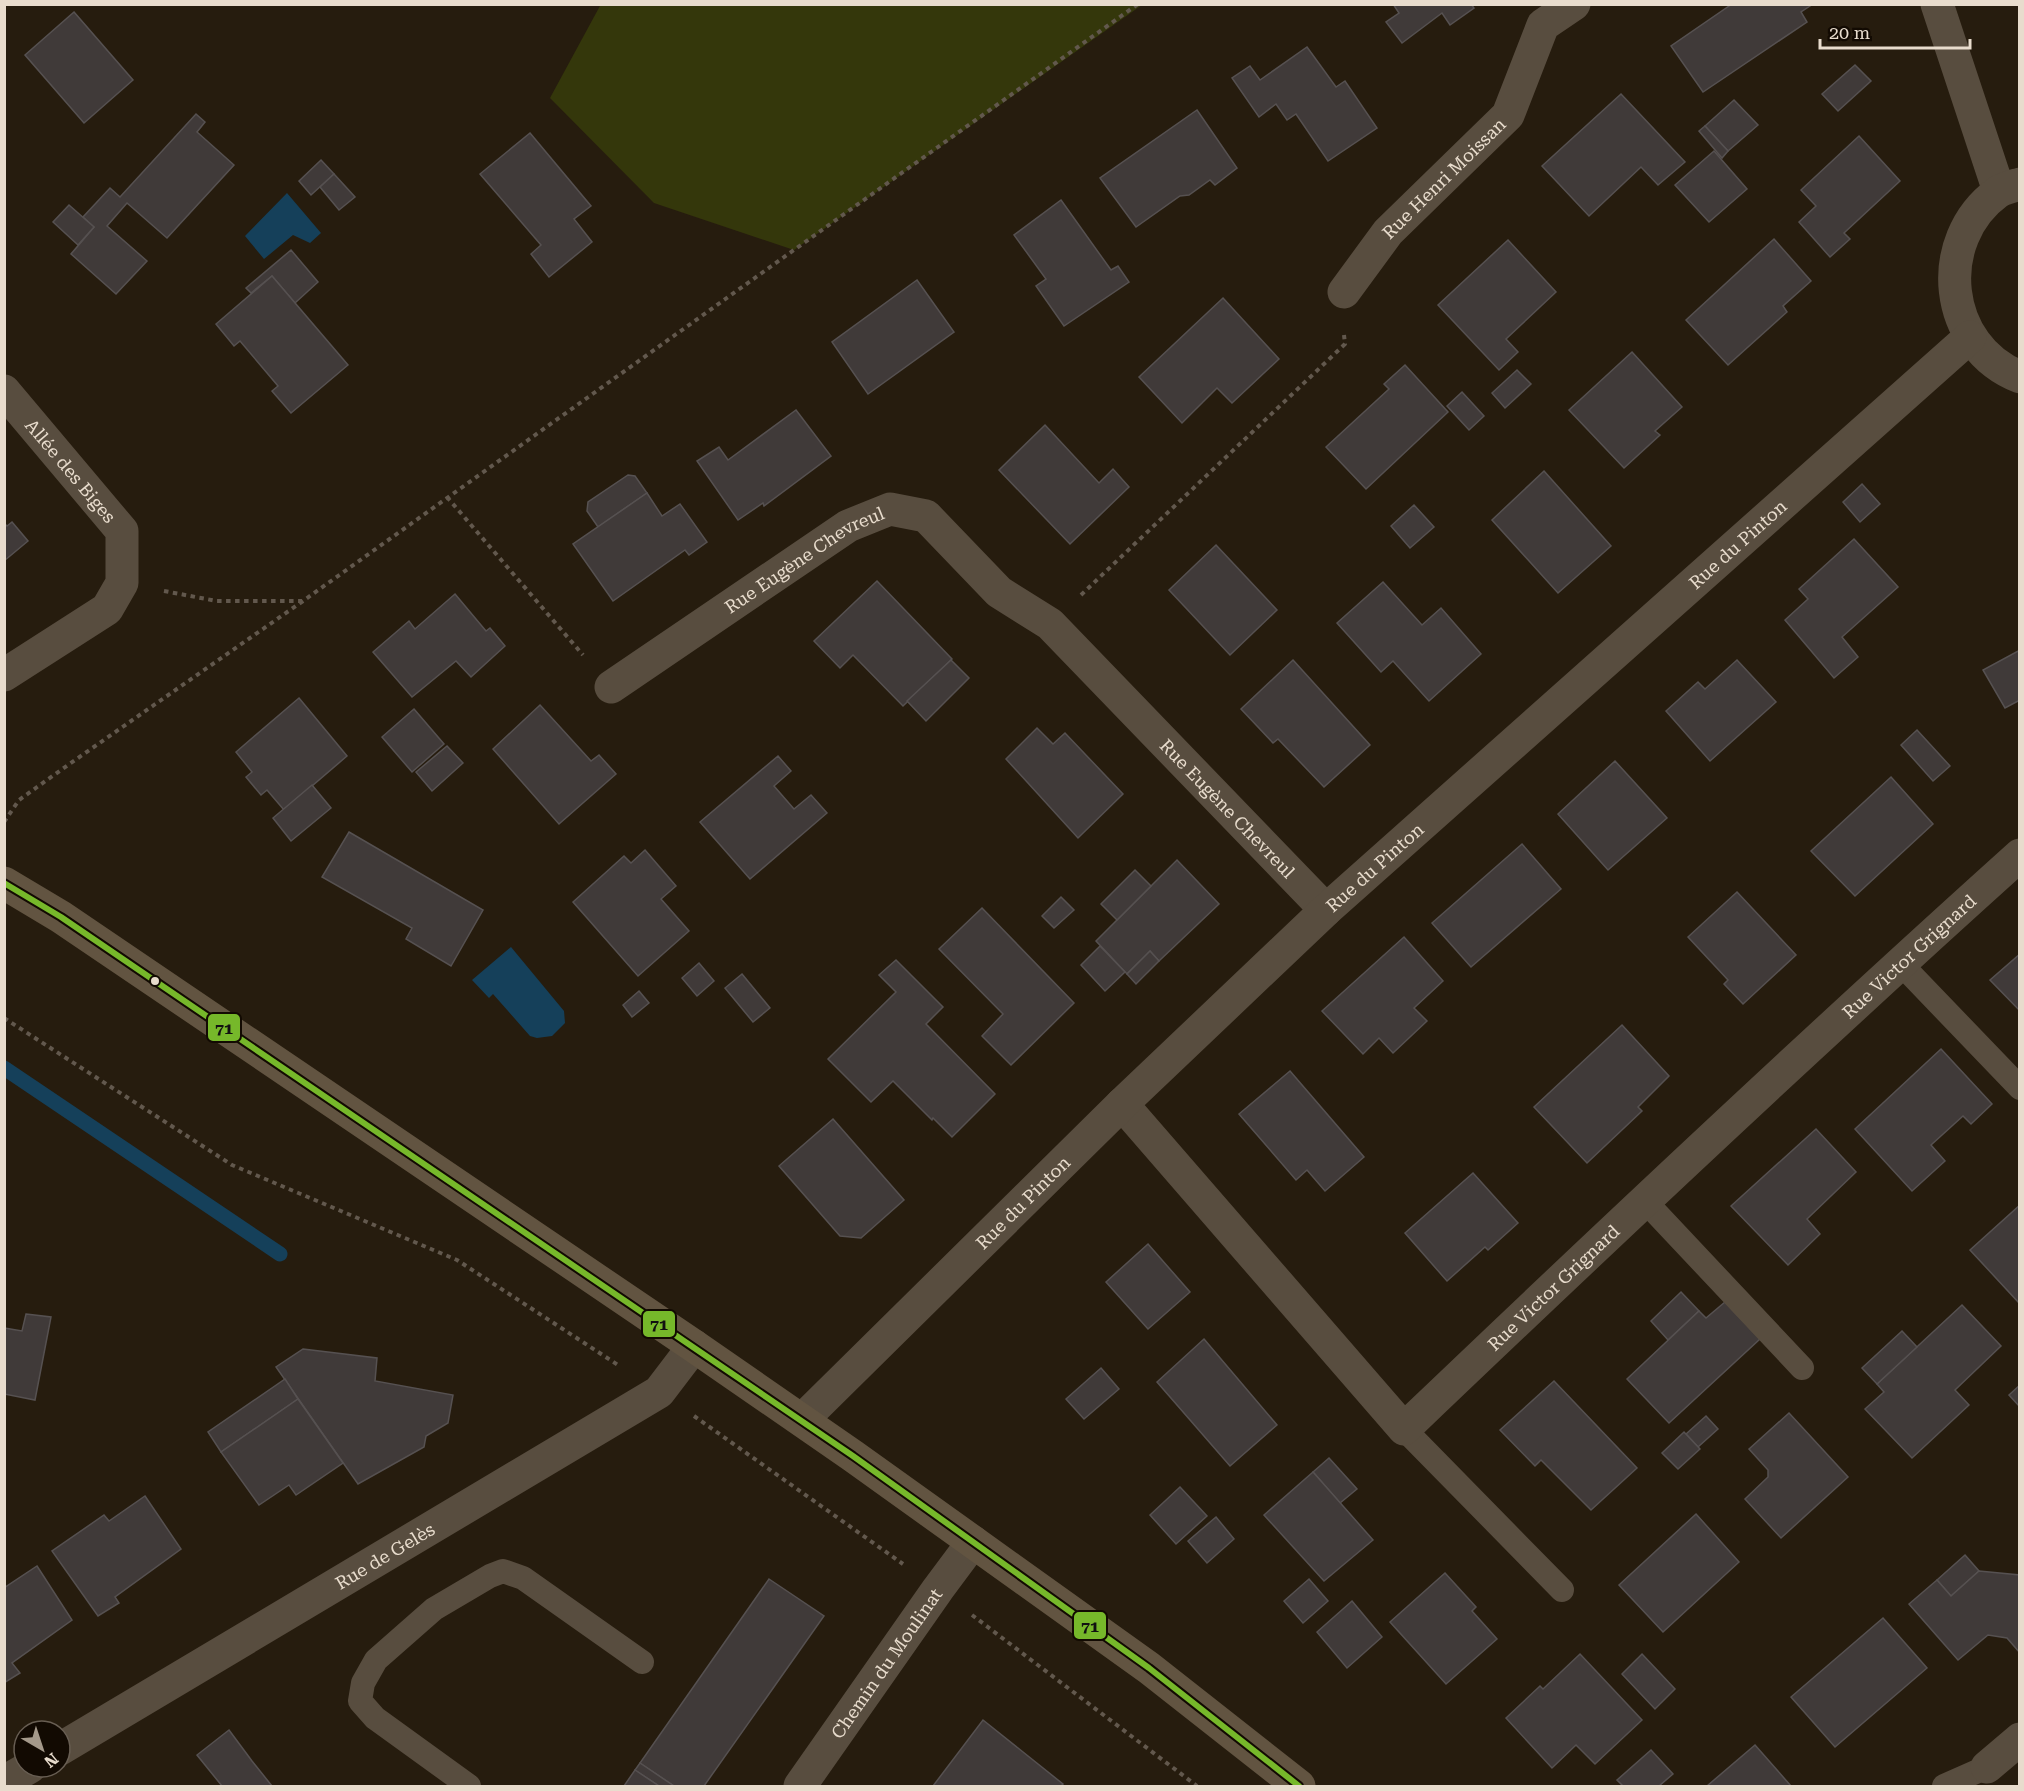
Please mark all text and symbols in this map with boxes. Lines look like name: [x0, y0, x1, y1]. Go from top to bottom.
scale bar: [1820, 12, 1970, 50]
text: 20 m: [1829, 22, 1870, 43]
street label: Rue Henri Moissan: [1377, 113, 1510, 243]
street label: Allée des Biges: [21, 414, 121, 527]
street label: Rue du Pinton: [1684, 495, 1791, 593]
street label: Rue Eugène Chevreul: [721, 502, 887, 617]
street label: Rue Eugène Chevreul: [1156, 734, 1300, 882]
street label: Rue du Pinton: [1321, 818, 1428, 916]
street label: Rue Victor Grignard: [1838, 890, 1980, 1022]
unlabelled marker: [149, 975, 161, 987]
line badge: 71: [207, 1013, 241, 1042]
text: 71: [215, 1019, 233, 1038]
street label: Rue du Pinton: [971, 1151, 1074, 1253]
street label: Rue Victor Grignard: [1483, 1220, 1624, 1355]
line badge: 71: [642, 1310, 676, 1338]
text: 71: [650, 1315, 668, 1334]
street label: Rue de Gelès: [331, 1518, 438, 1593]
street label: Chemin du Moulinat: [826, 1584, 946, 1742]
line badge: 71: [1073, 1611, 1107, 1640]
text: 71: [1081, 1617, 1099, 1636]
north arrow: [12, 1719, 72, 1779]
text: N: [40, 1749, 62, 1772]

